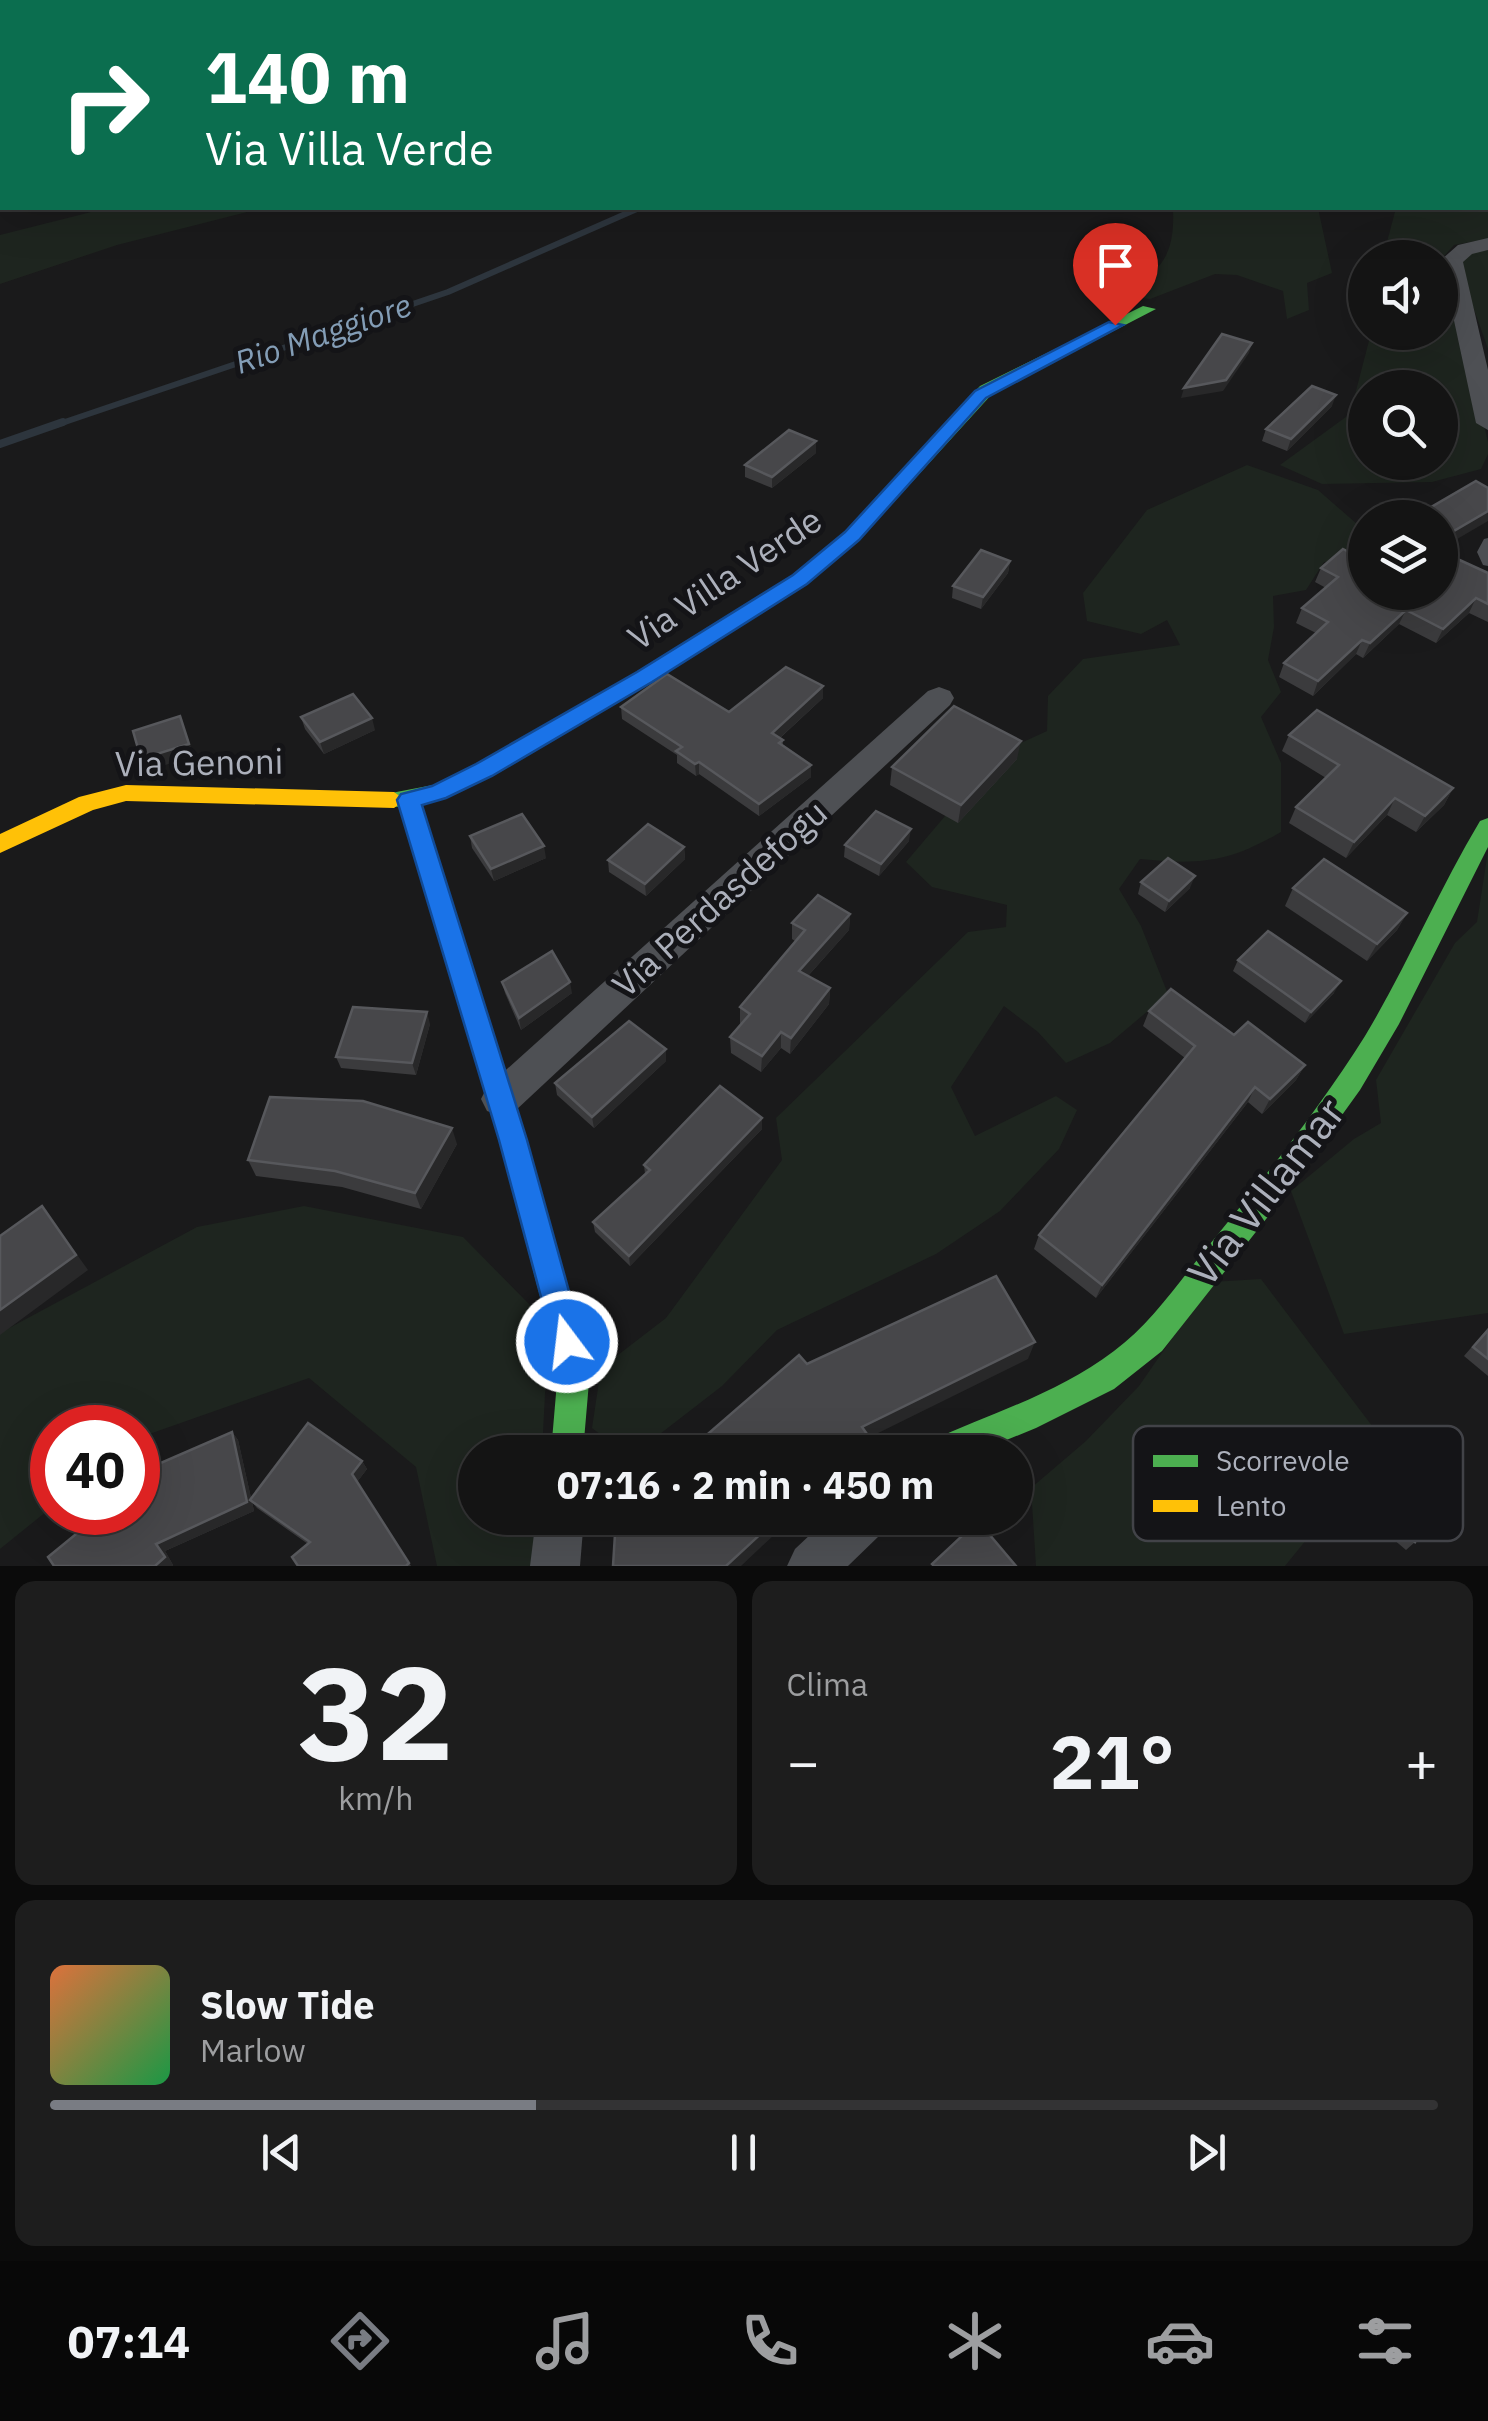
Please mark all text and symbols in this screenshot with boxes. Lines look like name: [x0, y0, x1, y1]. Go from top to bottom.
text: 140 m: [205, 31, 410, 122]
icon: right: [40, 40, 170, 170]
text: Via Villa Verde: [205, 119, 494, 177]
pin: [1073, 223, 1158, 326]
icon: arrive: [1088, 238, 1143, 293]
map controls: [1348, 240, 1458, 610]
button: sound: [1348, 240, 1458, 350]
water label: Rio Maggiore: [229, 283, 416, 383]
button: search: [1348, 370, 1458, 480]
street label: Via Villa Verde: [619, 496, 830, 660]
button: layers: [1348, 500, 1458, 610]
street label: Via Genoni: [114, 738, 284, 786]
street label: Via Perdasdefogu: [602, 790, 837, 1007]
street label: Via Villamar: [1175, 1086, 1356, 1297]
position arrow: [515, 1290, 619, 1394]
speed limit sign: 40: [30, 1405, 160, 1535]
legend: [1133, 1426, 1463, 1541]
text: Scorrevole: [1216, 1442, 1350, 1479]
text: 07:16 · 2 min · 450 m: [557, 1460, 934, 1509]
text: Lento: [1216, 1487, 1286, 1524]
text: 32: [298, 1627, 454, 1796]
text: Clima: [787, 1663, 868, 1705]
text: 21°: [1050, 1712, 1175, 1810]
text: −: [787, 1726, 820, 1797]
text: +: [1405, 1726, 1438, 1797]
text: km/h: [338, 1777, 413, 1819]
text: Slow Tide: [200, 1980, 375, 2029]
text: Marlow: [200, 2029, 306, 2071]
icon: previous: [254, 2125, 309, 2180]
icon: pause: [716, 2125, 771, 2180]
icon: next: [1179, 2125, 1234, 2180]
icon: directions: [325, 2306, 395, 2376]
icon: music: [530, 2306, 600, 2376]
icon: phone: [735, 2306, 805, 2376]
icon: climate: [940, 2306, 1010, 2376]
icon: car: [1145, 2306, 1215, 2376]
icon: filters: [1350, 2306, 1420, 2376]
text: 07:14: [68, 2312, 190, 2370]

